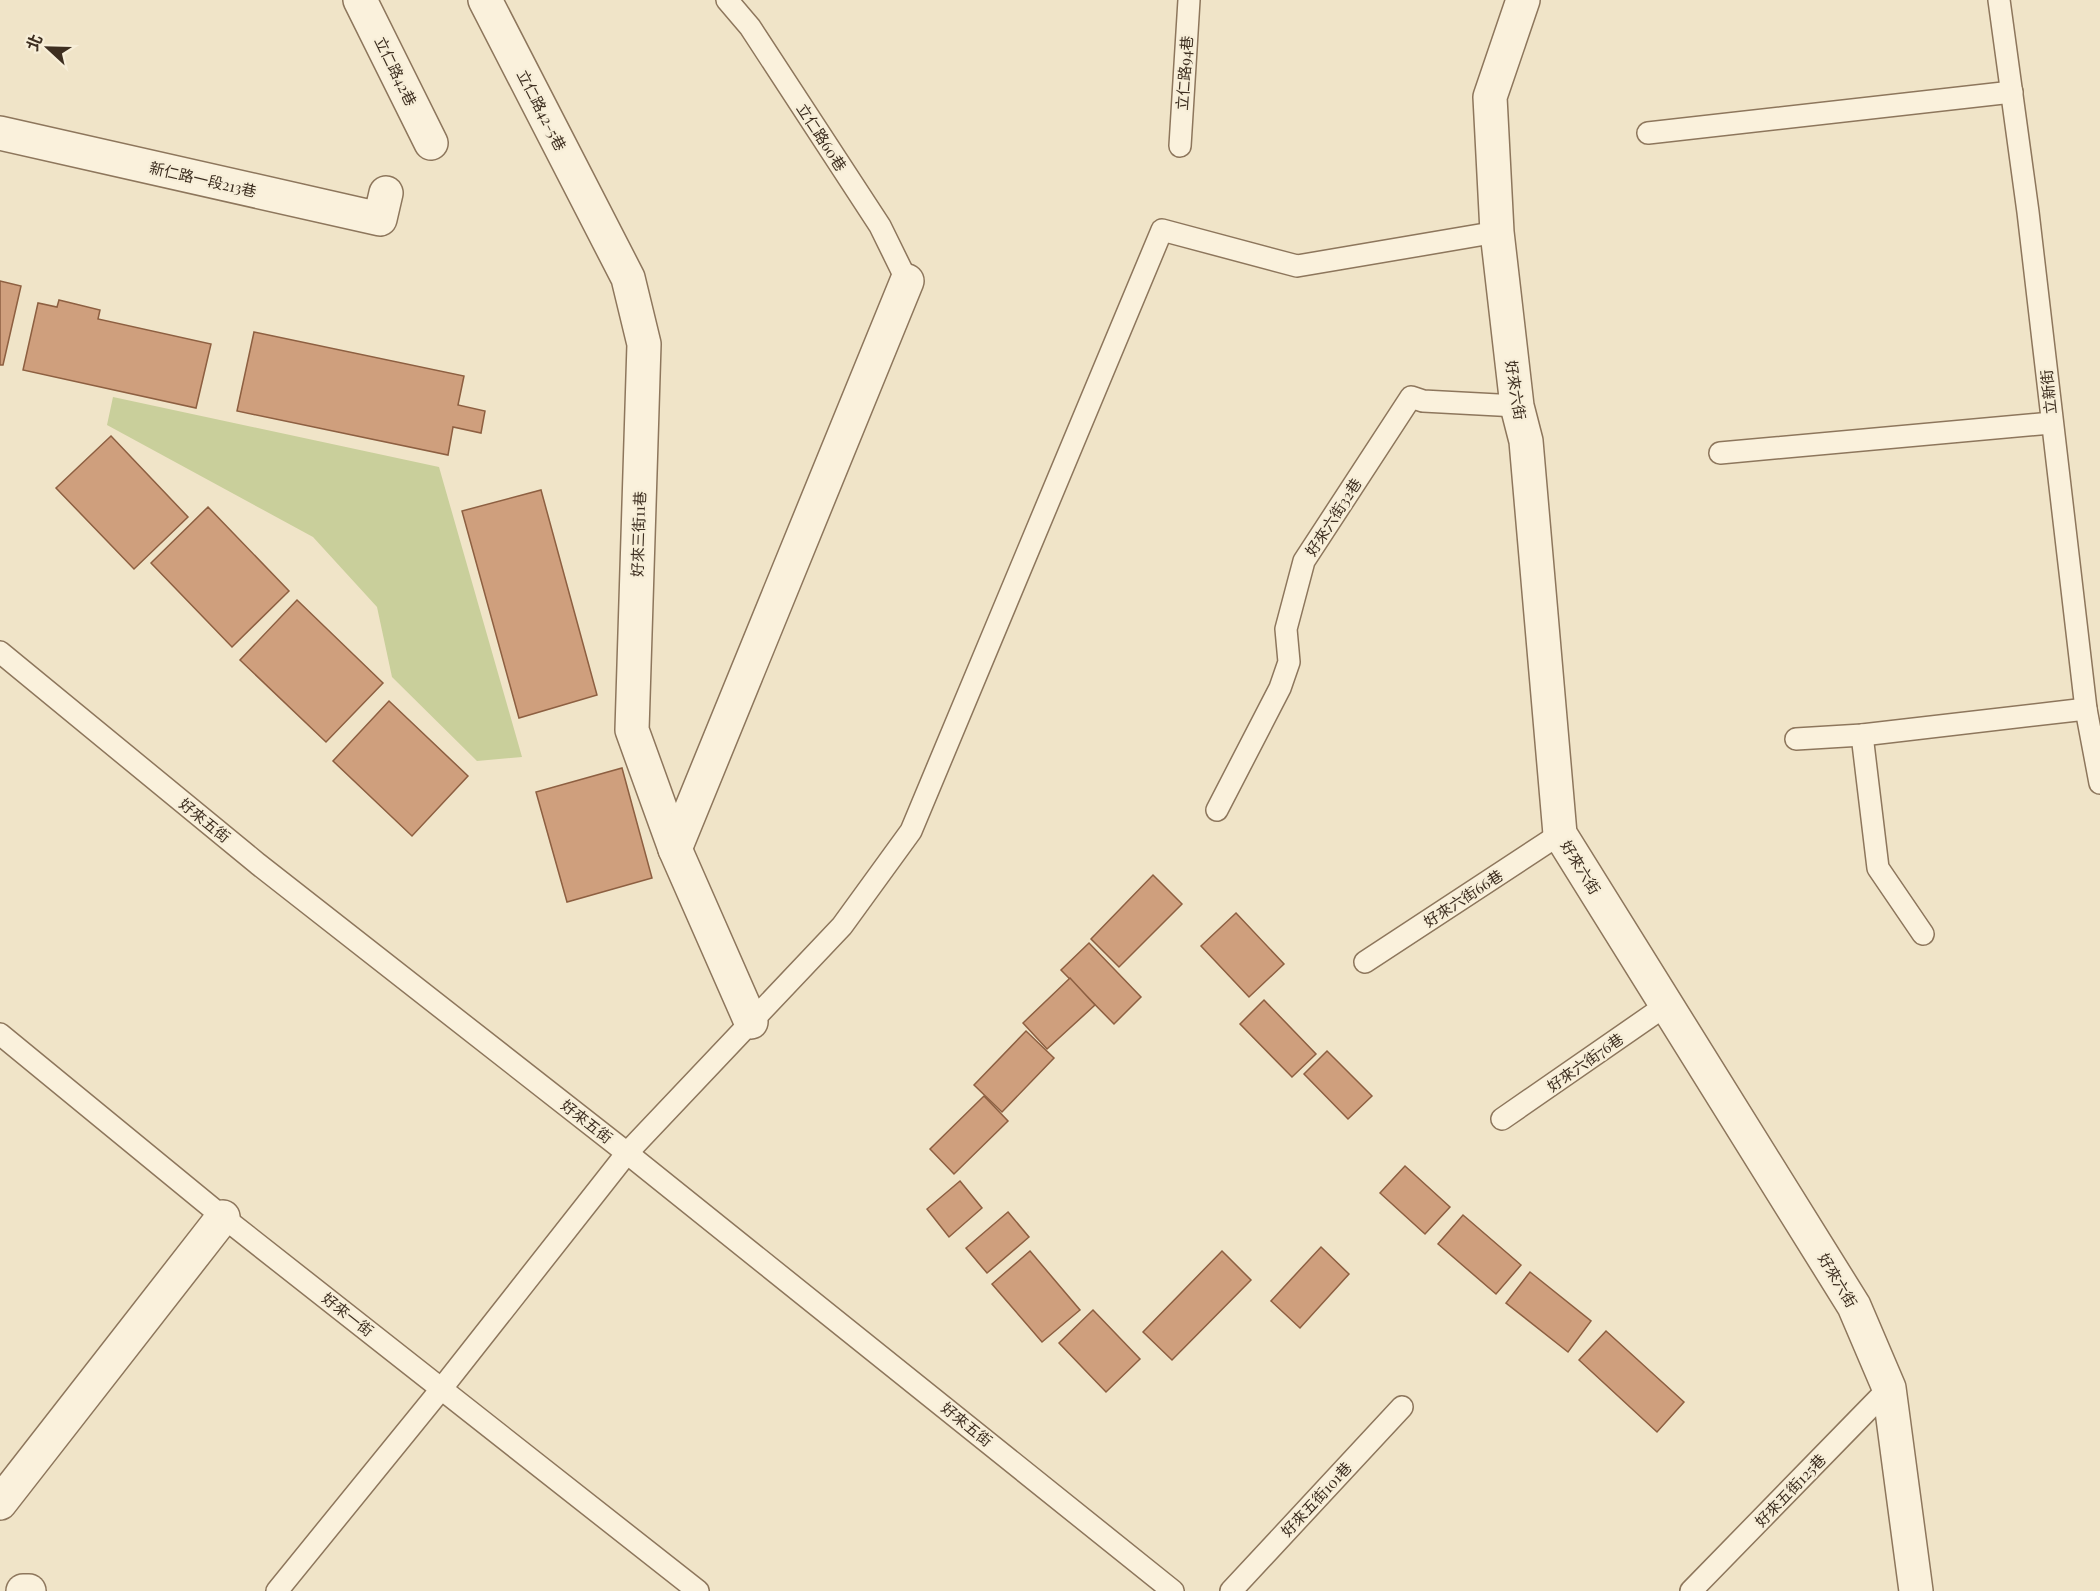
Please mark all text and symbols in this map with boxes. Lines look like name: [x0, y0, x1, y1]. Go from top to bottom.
north arrow: [18, 18, 78, 78]
text: 北: [21, 31, 46, 54]
street label: 立仁路42巷: [371, 33, 421, 109]
street label: 立仁路94巷: [1171, 35, 1197, 111]
street label: 立仁路42-5巷: [513, 66, 571, 154]
street label: 立仁路60巷: [793, 99, 851, 175]
street label: 新仁路一段213巷: [148, 157, 258, 201]
street label: 好來六街: [1501, 359, 1531, 421]
street label: 立新街: [2036, 369, 2060, 415]
street label: 好來六街32巷: [1300, 474, 1366, 560]
street label: 好來三街11巷: [627, 491, 649, 577]
street label: 好來五街: [175, 793, 235, 847]
street label: 好來六街: [1557, 836, 1605, 898]
street label: 好來六街66巷: [1420, 865, 1506, 931]
street label: 好來六街76巷: [1543, 1028, 1627, 1096]
street label: 好來五街: [557, 1095, 617, 1147]
street label: 好來六街: [1814, 1249, 1862, 1311]
street label: 好來一街: [318, 1288, 378, 1340]
street label: 好來五街: [937, 1397, 997, 1451]
street label: 好來五街125巷: [1750, 1449, 1830, 1531]
street label: 好來五街101巷: [1276, 1457, 1356, 1541]

